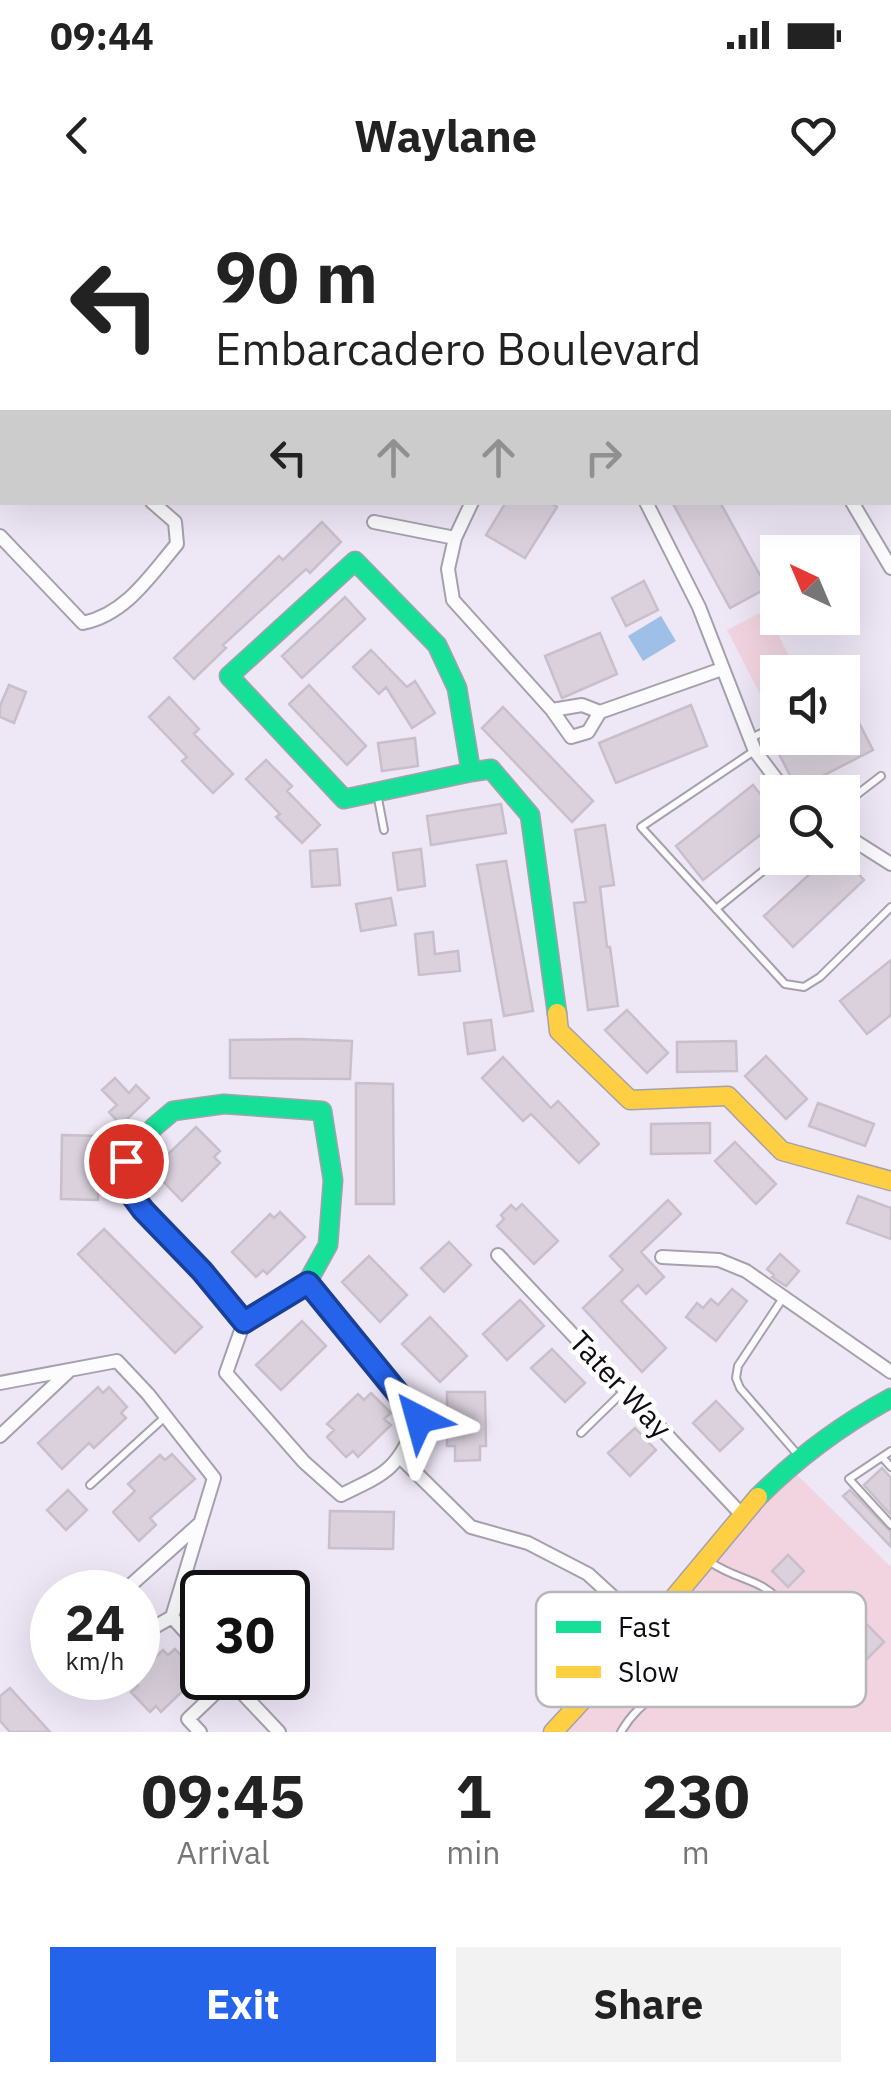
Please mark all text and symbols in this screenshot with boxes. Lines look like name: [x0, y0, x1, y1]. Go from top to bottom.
text: 09:44: [50, 11, 154, 60]
text: Waylane: [354, 106, 537, 164]
icon: back: [50, 108, 105, 163]
icon: heart: [786, 108, 841, 163]
text: 90 m: [215, 231, 378, 322]
icon: left: [50, 240, 180, 370]
text: Embarcadero Boulevard: [215, 319, 701, 377]
icon: left: [261, 430, 316, 485]
icon: ahead: [366, 430, 421, 485]
icon: ahead: [471, 430, 526, 485]
icon: right: [576, 430, 631, 485]
north arrow: [760, 535, 860, 635]
map controls: [760, 535, 860, 875]
button: sound: [760, 655, 860, 755]
button: search: [760, 775, 860, 875]
pin: [84, 1119, 169, 1204]
icon: arrive: [99, 1134, 154, 1189]
street label: Tater Way: [561, 1322, 681, 1446]
position arrow: [367, 1367, 471, 1471]
speed limit sign: 30: [180, 1570, 310, 1700]
text: 24: [65, 1590, 125, 1655]
legend: [536, 1592, 866, 1707]
text: Fast: [618, 1608, 671, 1645]
text: km/h: [66, 1644, 124, 1677]
text: Slow: [618, 1653, 679, 1690]
text: 09:45: [141, 1756, 305, 1835]
text: 1: [455, 1756, 491, 1835]
text: 230: [642, 1756, 750, 1835]
text: Arrival: [177, 1831, 270, 1873]
text: min: [446, 1831, 500, 1873]
text: m: [682, 1831, 710, 1873]
button: Exit: [50, 1947, 436, 2062]
button: Share: [456, 1947, 841, 2062]

